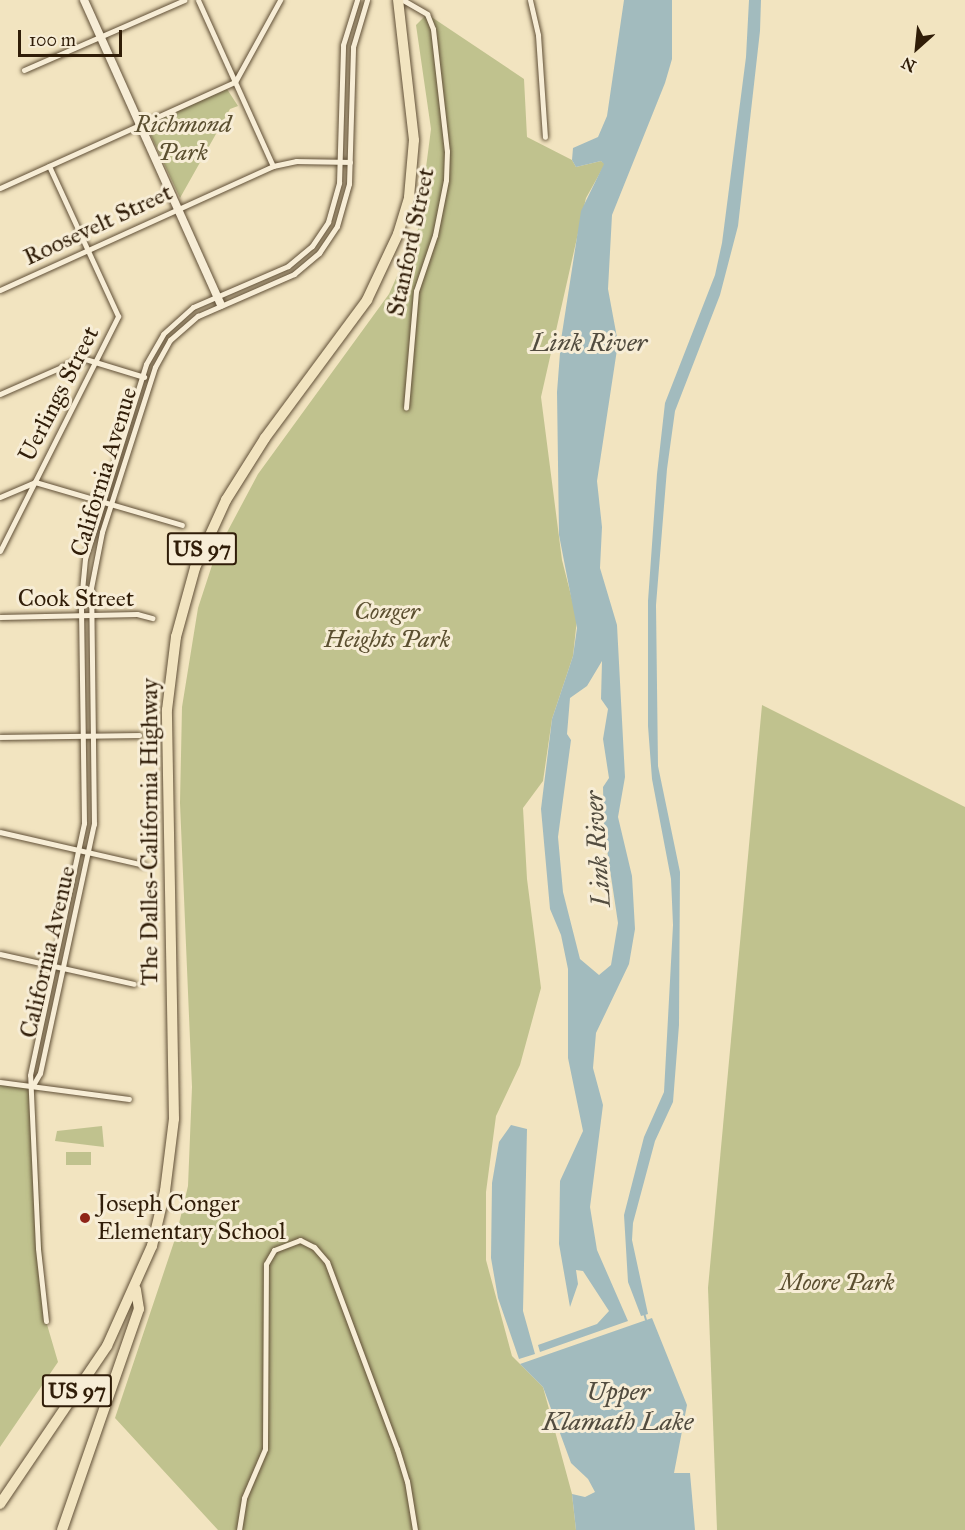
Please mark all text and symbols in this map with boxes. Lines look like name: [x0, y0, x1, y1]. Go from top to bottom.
scale bar: [21, 18, 124, 56]
north arrow: [887, 18, 947, 78]
text: 100 m: [29, 29, 76, 51]
text: N: [898, 53, 919, 76]
park label: Richmond Park: [134, 111, 232, 167]
street label: Stanford Street: [381, 165, 441, 319]
street label: Roosevelt Street: [19, 178, 177, 272]
street label: Uerlings Street: [13, 322, 105, 466]
water label: Link River: [531, 327, 647, 359]
street label: California Avenue: [65, 384, 143, 560]
road number: US 97: [166, 530, 238, 568]
street label: Cook Street: [18, 585, 134, 613]
park label: Conger Heights Park: [324, 598, 450, 654]
street label: The Dalles-California Highway: [136, 678, 164, 986]
water label: Link River: [578, 790, 618, 908]
street label: California Avenue: [14, 863, 82, 1041]
place label: Joseph Conger Elementary School: [97, 1190, 286, 1246]
marker: Joseph Conger Elementary School: [78, 1211, 92, 1225]
park label: Moore Park: [779, 1269, 895, 1297]
road number: US 97: [41, 1372, 113, 1410]
water label: Upper Klamath Lake: [543, 1376, 693, 1438]

